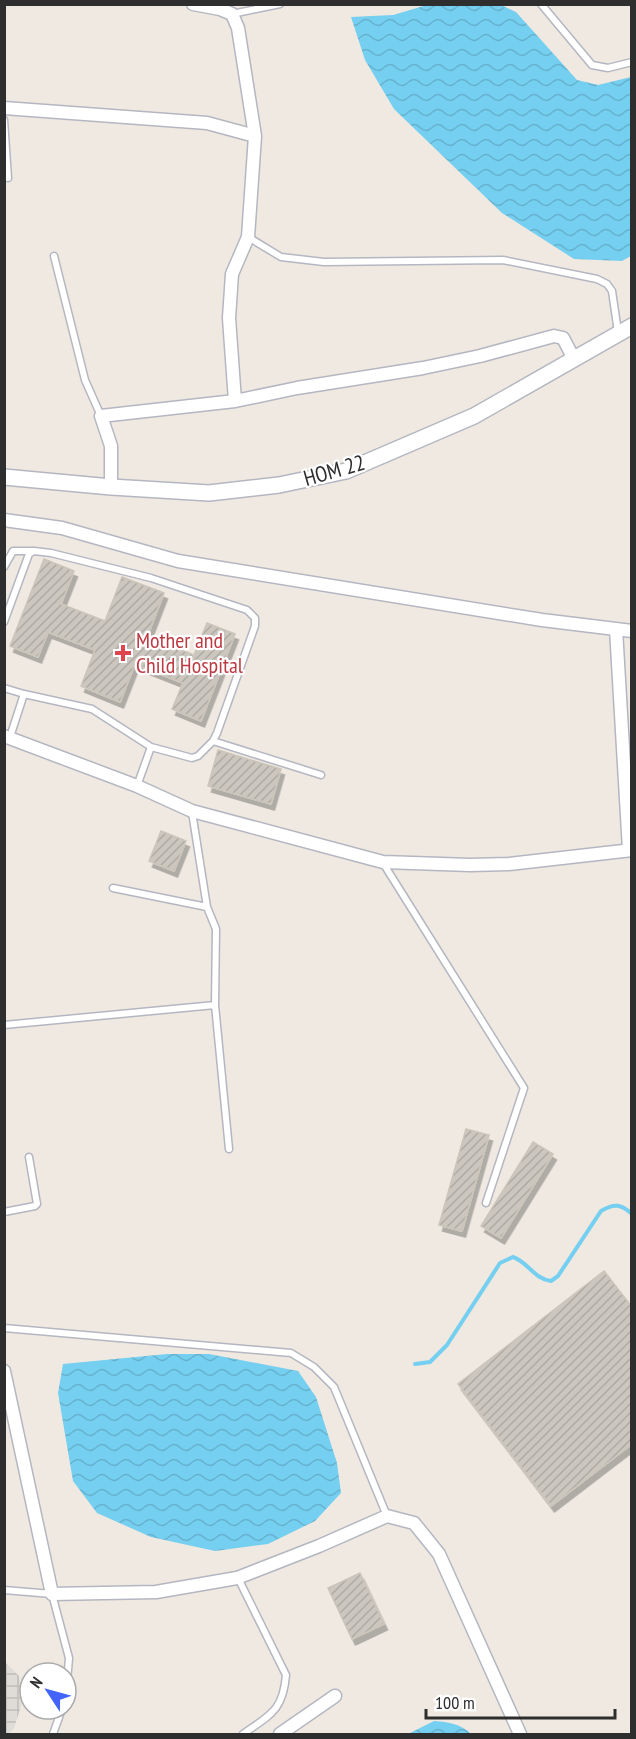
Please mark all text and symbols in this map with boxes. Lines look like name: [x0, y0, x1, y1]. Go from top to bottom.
street label: HOM 22: [300, 448, 368, 492]
place label: Mother and Child Hospital: [136, 626, 244, 679]
marker: Mother and Child Hospital: [114, 644, 132, 662]
north arrow: [18, 1661, 78, 1721]
text: N: [25, 1673, 46, 1692]
scale bar: [426, 1682, 615, 1720]
text: 100 m: [435, 1691, 475, 1714]

